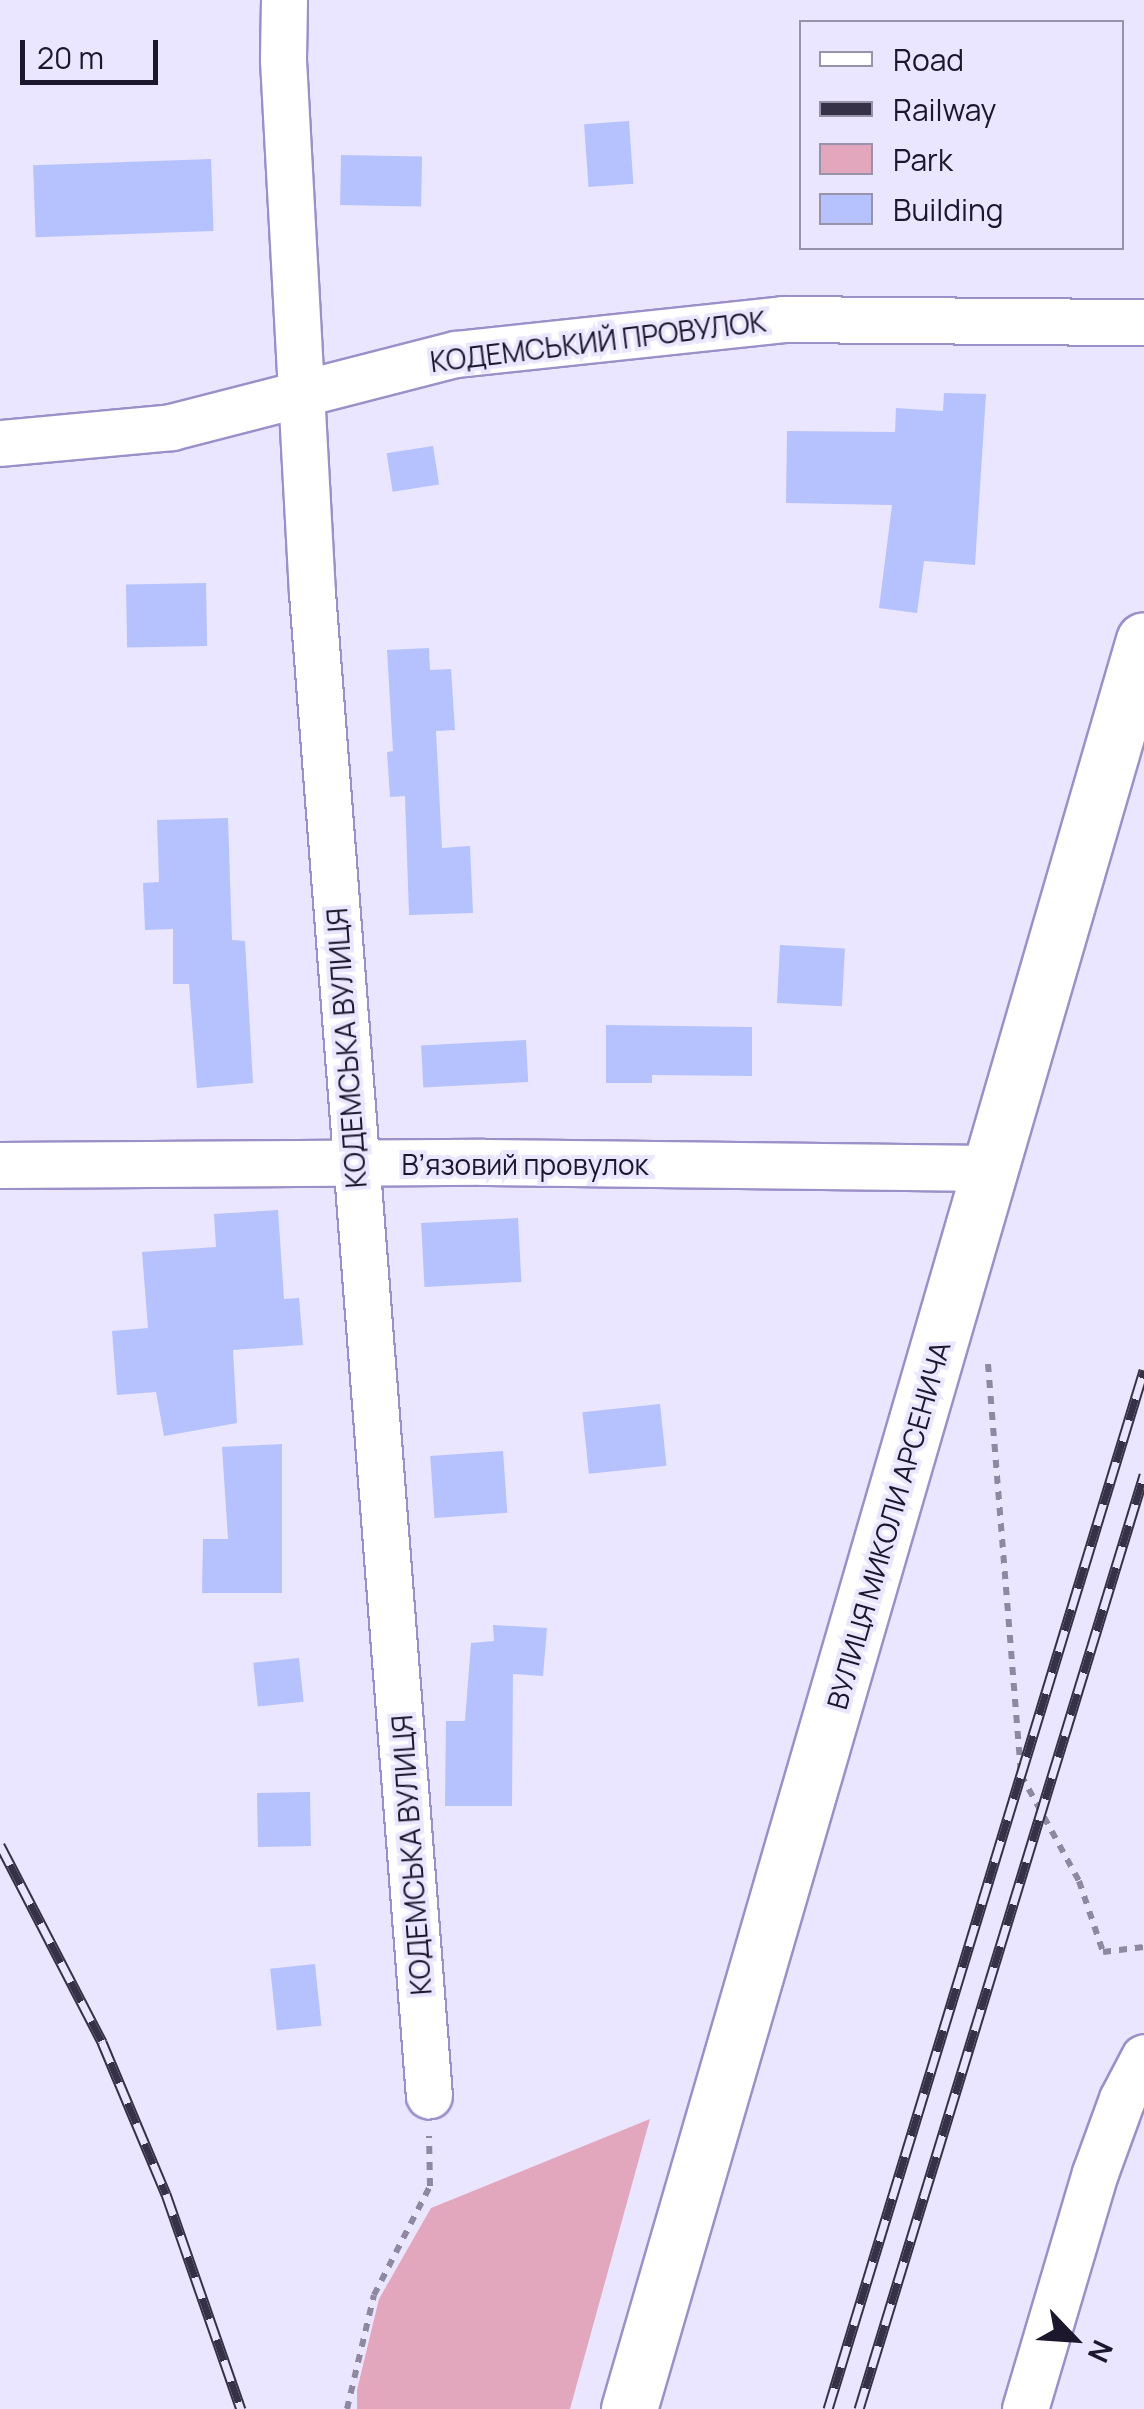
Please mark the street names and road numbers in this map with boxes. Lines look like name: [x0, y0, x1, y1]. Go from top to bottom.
street label: КОДЕМСЬКИЙ ПРОВУЛОК: [428, 304, 768, 378]
street label: КОДЕМСЬКА ВУЛИЦЯ: [319, 907, 373, 1189]
street label: Вʼязовий провулок: [402, 1147, 648, 1181]
street label: ВУЛИЦЯ МИКОЛИ АРСЕНИЧА: [819, 1337, 957, 1713]
street label: КОДЕМСЬКА ВУЛИЦЯ: [384, 1714, 438, 1996]

